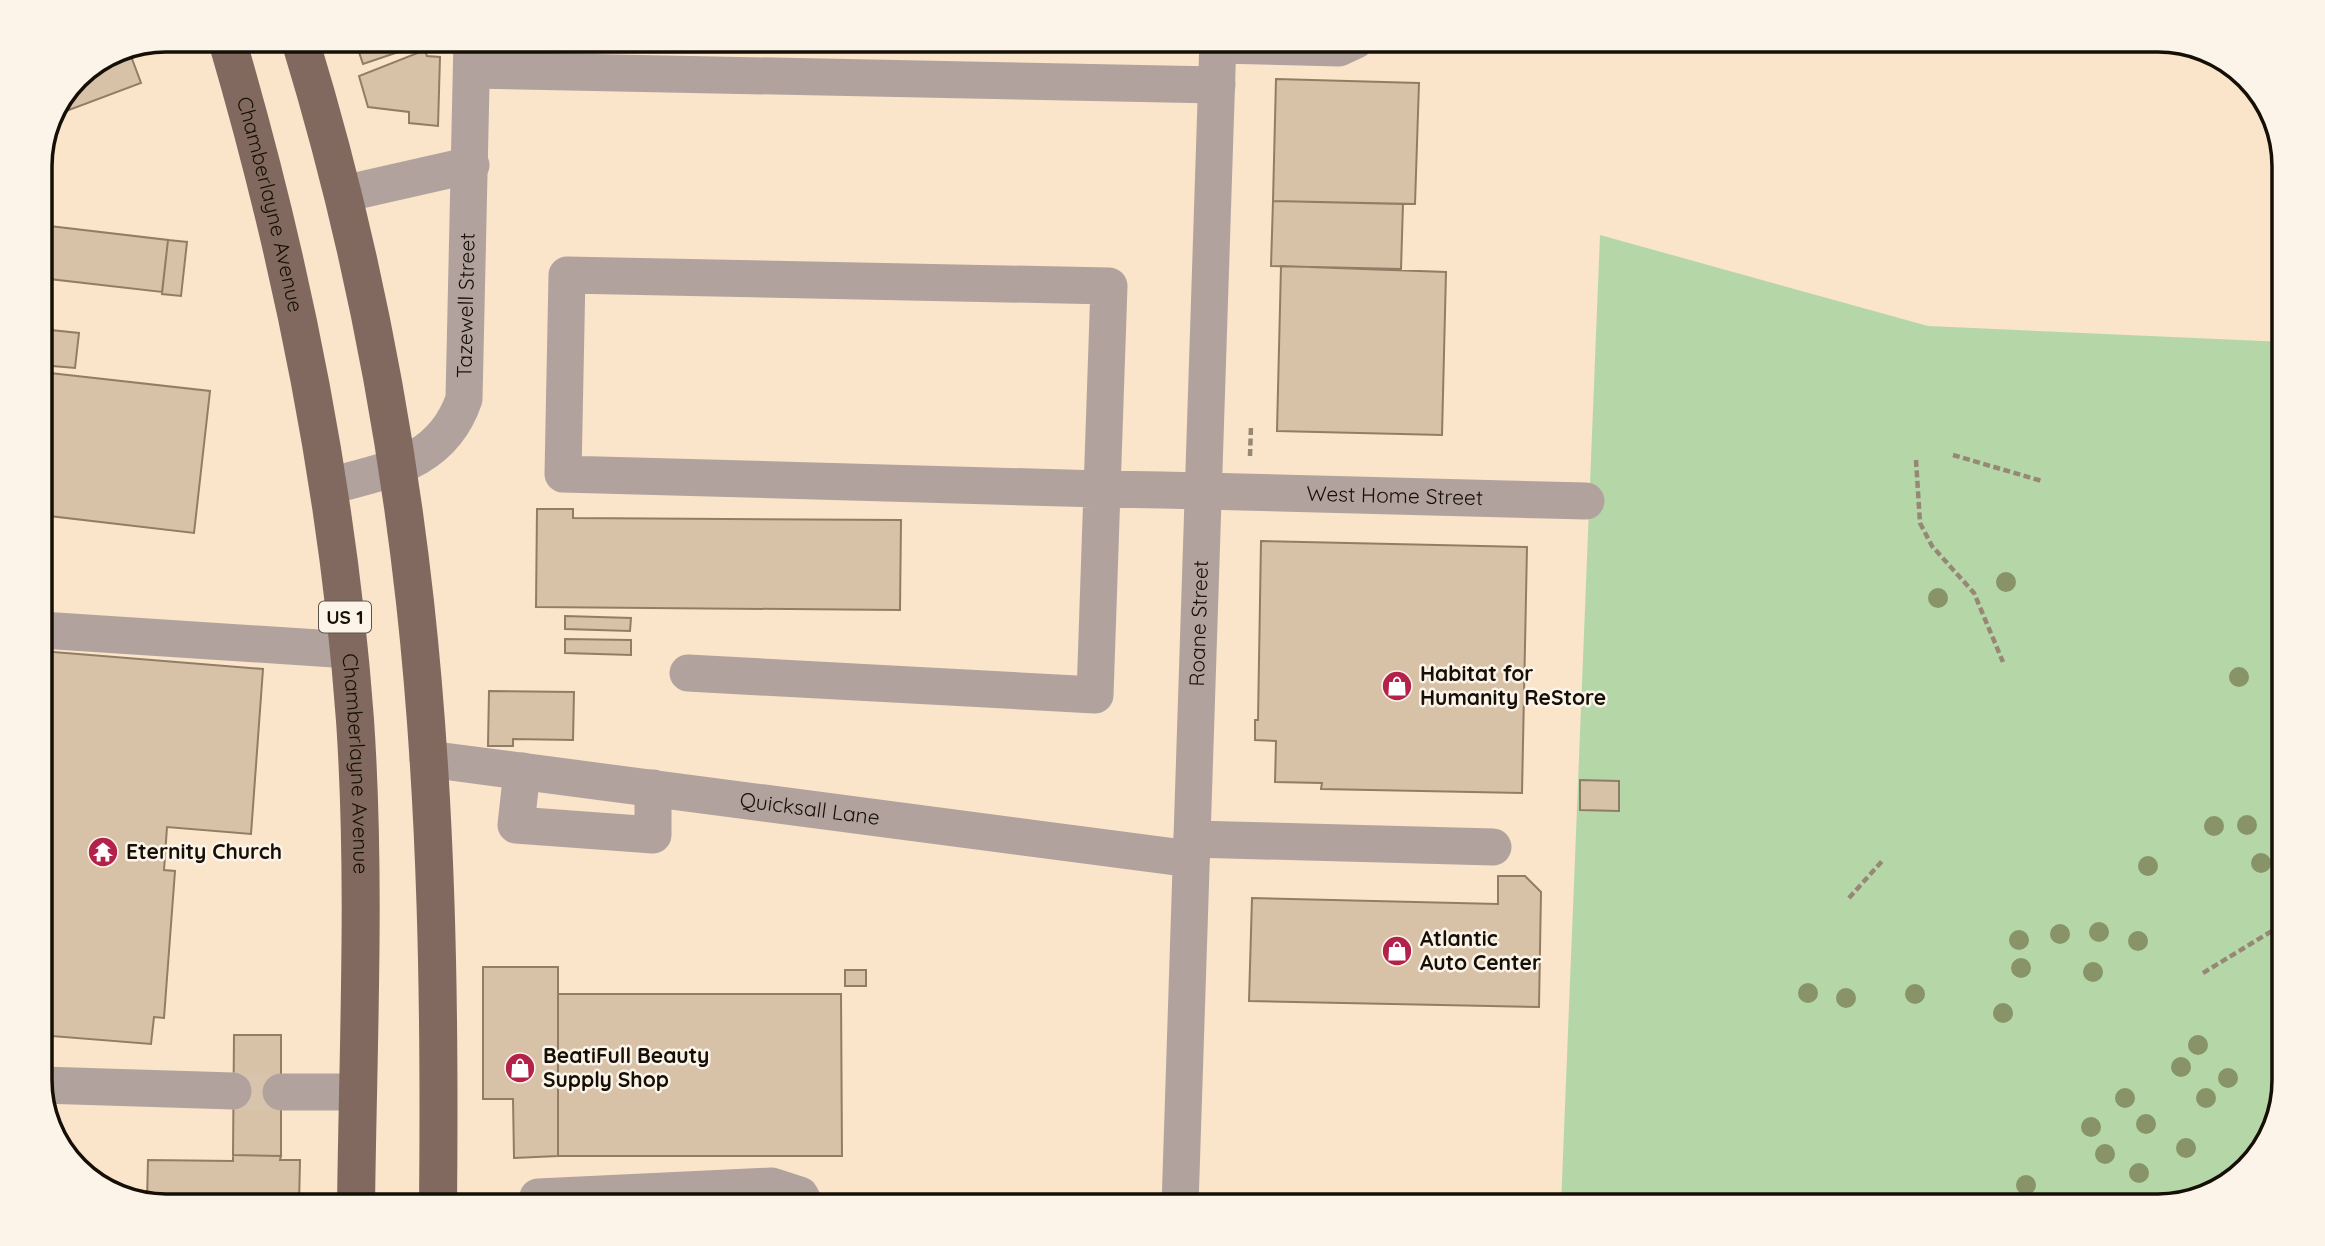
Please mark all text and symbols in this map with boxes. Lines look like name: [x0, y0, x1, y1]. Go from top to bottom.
street label: Chamberlayne Avenue: [232, 93, 310, 315]
street label: Tazewell Street: [450, 232, 480, 378]
street label: West Home Street: [1306, 480, 1483, 510]
street label: Roane Street: [1183, 560, 1213, 687]
road number: US 1: [319, 602, 371, 632]
street label: Chamberlayne Avenue: [337, 652, 375, 874]
place label: Habitat for Humanity ReStore: [1420, 660, 1606, 710]
shop icon: Habitat for Humanity ReStore: [1380, 669, 1414, 703]
street label: Quicksall Lane: [738, 786, 881, 830]
temple icon: Eternity Church: [86, 835, 120, 869]
place label: Eternity Church: [126, 838, 282, 864]
place label: Atlantic Auto Center: [1420, 925, 1541, 975]
shop icon: Atlantic Auto Center: [1380, 934, 1414, 968]
place label: BeatiFull Beauty Supply Shop: [543, 1042, 709, 1092]
shop icon: BeatiFull Beauty Supply Shop: [503, 1051, 537, 1085]

